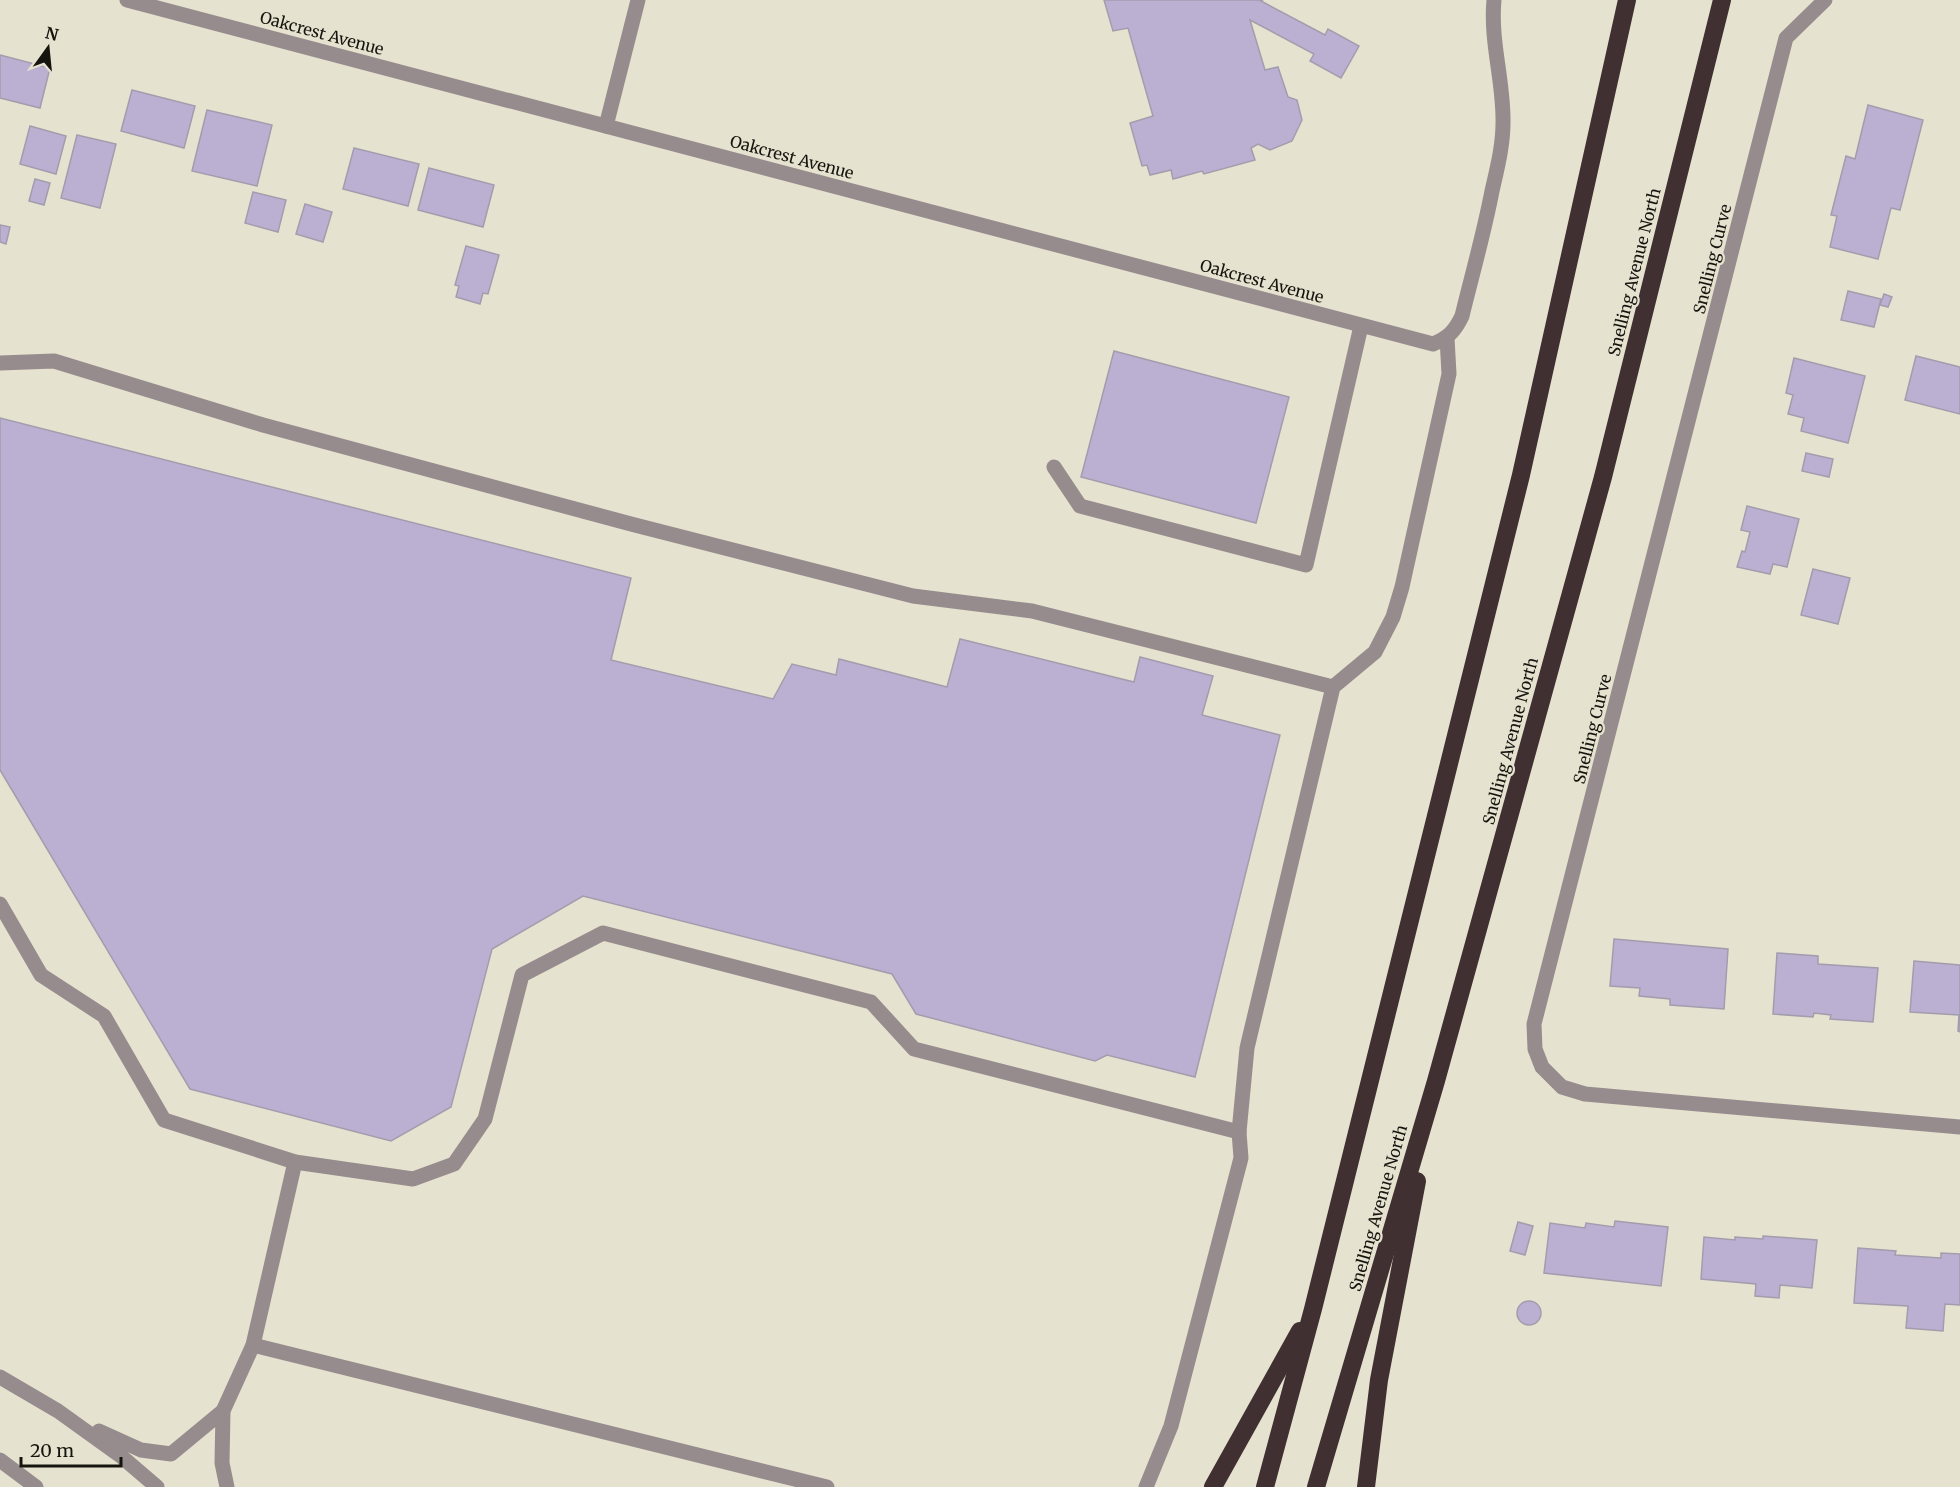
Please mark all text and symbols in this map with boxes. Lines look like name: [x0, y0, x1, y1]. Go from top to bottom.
street label: Oakcrest Avenue: [258, 7, 386, 59]
north arrow: [18, 18, 78, 78]
text: N: [43, 22, 61, 45]
street label: Oakcrest Avenue: [728, 131, 856, 183]
street label: Snelling Avenue North: [1603, 186, 1665, 358]
street label: Snelling Curve: [1689, 202, 1735, 316]
street label: Oakcrest Avenue: [1198, 255, 1326, 307]
street label: Snelling Avenue North: [1478, 655, 1542, 827]
street label: Snelling Curve: [1569, 672, 1615, 786]
street label: Snelling Avenue North: [1345, 1122, 1411, 1294]
scale bar: [21, 1430, 122, 1468]
text: 20 m: [30, 1439, 74, 1462]

